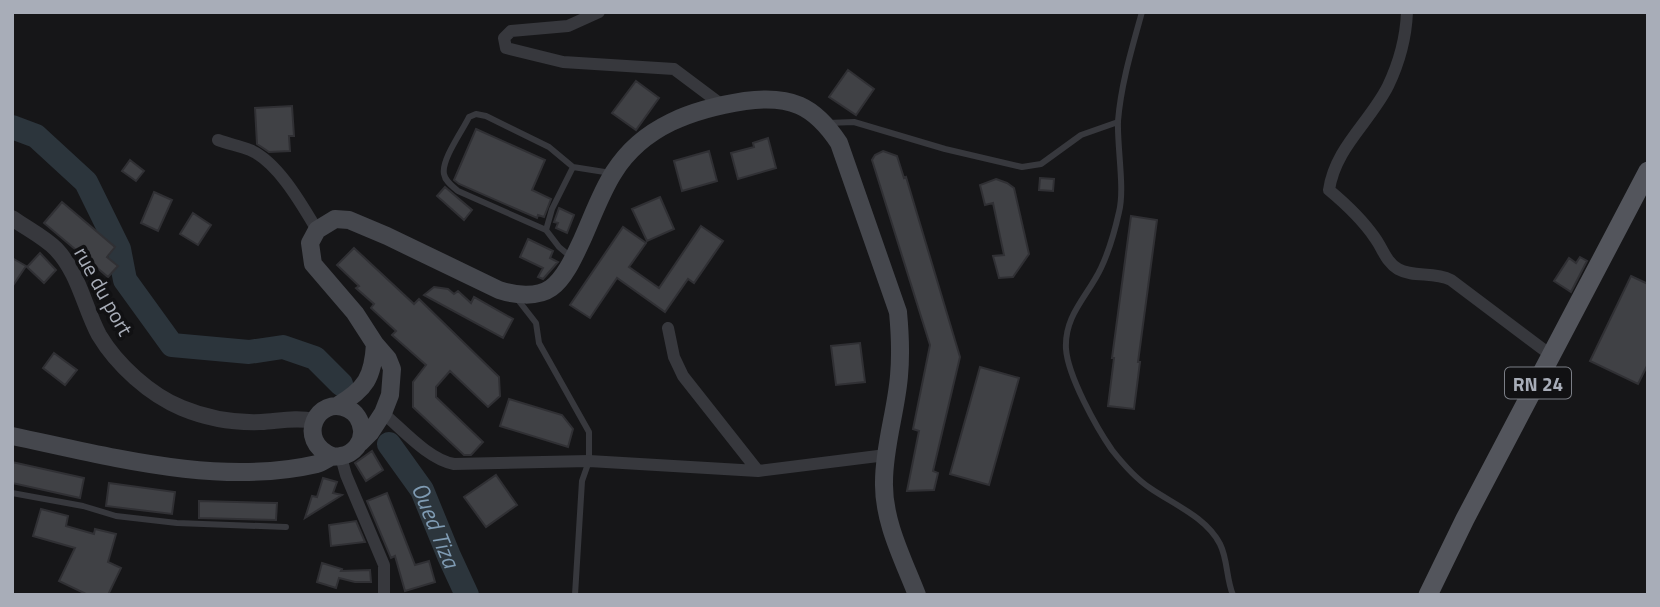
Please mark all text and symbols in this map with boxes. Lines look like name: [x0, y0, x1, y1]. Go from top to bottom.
street label: rue du port: [66, 241, 142, 342]
road number: RN 24: [1505, 368, 1571, 398]
water label: Oued Tiza: [403, 474, 470, 575]

